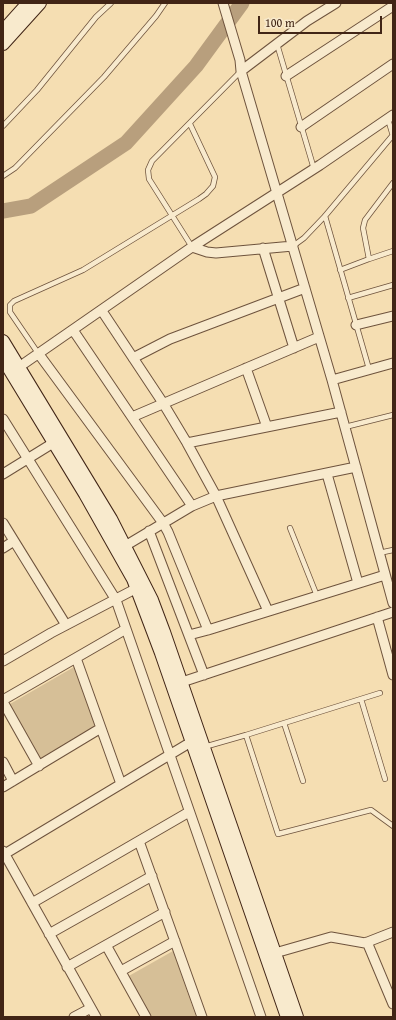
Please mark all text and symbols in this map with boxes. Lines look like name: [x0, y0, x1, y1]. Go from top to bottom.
scale bar: [260, 8, 384, 34]
text: 100 m: [265, 14, 295, 31]

